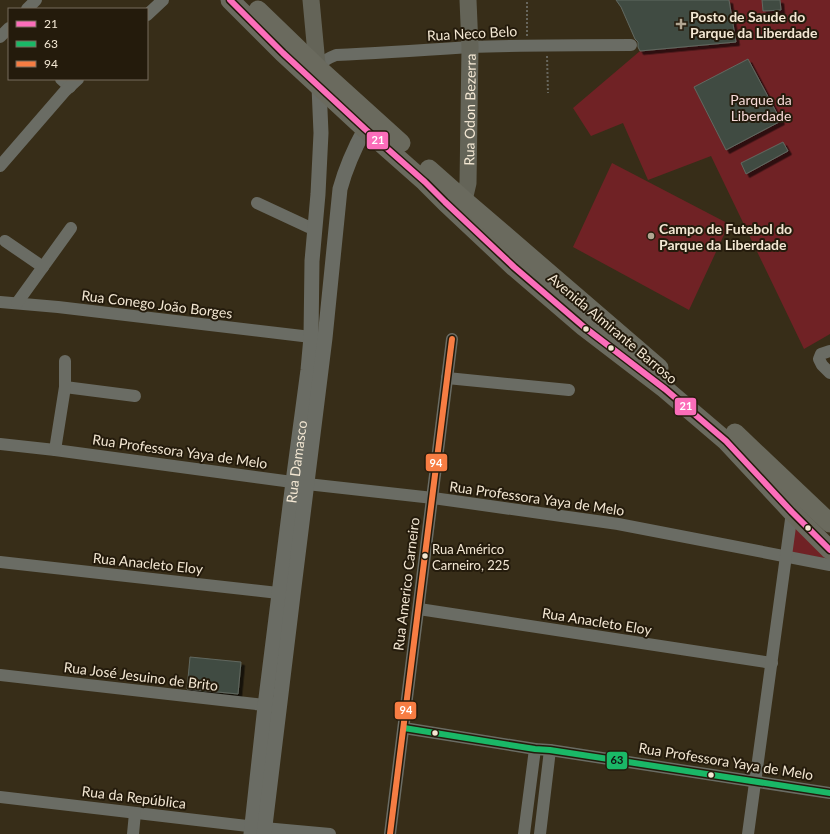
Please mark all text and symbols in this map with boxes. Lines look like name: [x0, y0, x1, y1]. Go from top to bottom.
legend: [8, 8, 148, 80]
place label: Posto de Saude do Parque da Liberdade: [690, 8, 818, 41]
text: 21: [44, 16, 58, 31]
marker: Posto de Saude do Parque da Liberdade: [675, 18, 687, 30]
street label: Rua Neco Belo: [426, 22, 518, 44]
text: 63: [44, 36, 58, 51]
street label: Rua Odon Bezerra: [460, 53, 478, 166]
text: 94: [44, 56, 58, 71]
park label: Parque da Liberdade: [730, 91, 792, 124]
line badge: 21: [366, 131, 389, 150]
text: 21: [372, 133, 384, 146]
place label: Campo de Futebol do Parque da Liberdade: [659, 220, 792, 253]
marker: Campo de Futebol do Parque da Liberdade: [646, 231, 656, 241]
street label: Avenida Almirante Barroso: [545, 269, 681, 387]
street label: Rua Conego João Borges: [81, 286, 233, 322]
unlabelled marker: [581, 324, 591, 334]
unlabelled marker: [606, 343, 616, 353]
line badge: 21: [674, 397, 697, 416]
text: 21: [680, 399, 692, 412]
street label: Rua Damasco: [282, 419, 310, 504]
street label: Rua Professora Yaya de Melo: [91, 430, 269, 472]
line badge: 94: [425, 453, 448, 472]
text: 94: [430, 456, 443, 469]
street label: Rua Professora Yaya de Melo: [448, 477, 626, 519]
street label: Rua Americo Carneiro: [389, 516, 423, 652]
unlabelled marker: [803, 523, 813, 533]
place label: Rua Américo Carneiro, 225: [432, 541, 510, 573]
street label: Rua Anacleto Eloy: [92, 549, 205, 577]
marker: Rua Américo Carneiro, 225: [420, 551, 430, 561]
street label: Rua Anacleto Eloy: [541, 604, 654, 638]
street label: Rua José Jesuino de Brito: [63, 658, 219, 694]
line badge: 94: [394, 701, 417, 720]
text: 94: [400, 703, 413, 716]
unlabelled marker: [430, 728, 440, 738]
street label: Rua Professora Yaya de Melo: [637, 739, 815, 783]
line badge: 63: [606, 751, 628, 770]
text: 63: [611, 753, 623, 766]
unlabelled marker: [706, 770, 716, 780]
street label: Rua da República: [81, 782, 187, 812]

